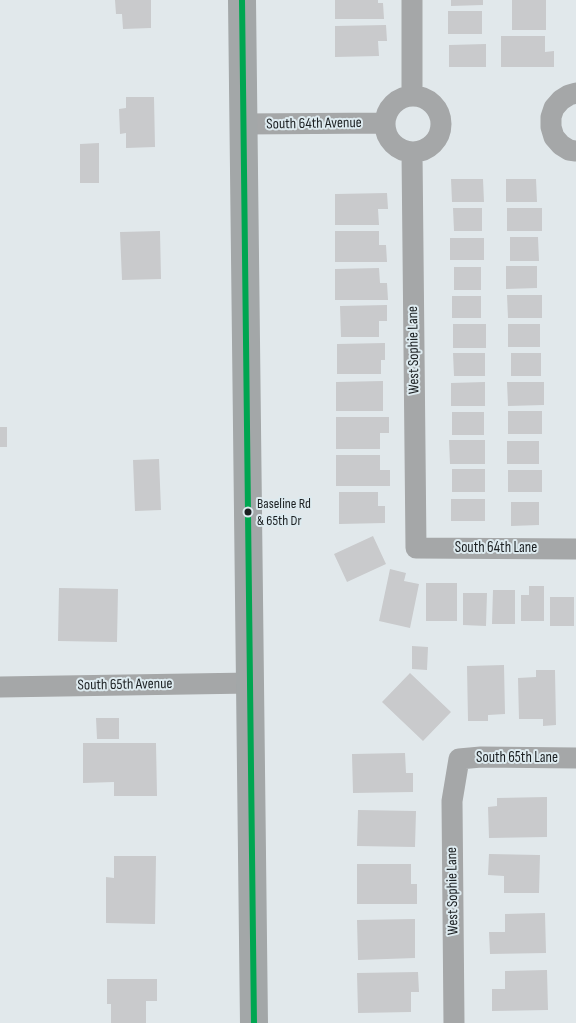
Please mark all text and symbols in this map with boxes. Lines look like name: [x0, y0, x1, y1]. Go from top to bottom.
street label: South 64th Avenue: [266, 114, 362, 134]
street label: West Sophie Lane: [404, 306, 424, 394]
place label: Baseline Rd & 65th Dr: [257, 496, 311, 528]
marker: Baseline Rd & 65th Dr: [243, 507, 253, 517]
street label: South 64th Lane: [455, 539, 537, 557]
street label: South 65th Avenue: [77, 675, 173, 695]
street label: South 65th Lane: [476, 749, 558, 767]
street label: West Sophie Lane: [443, 847, 463, 935]

